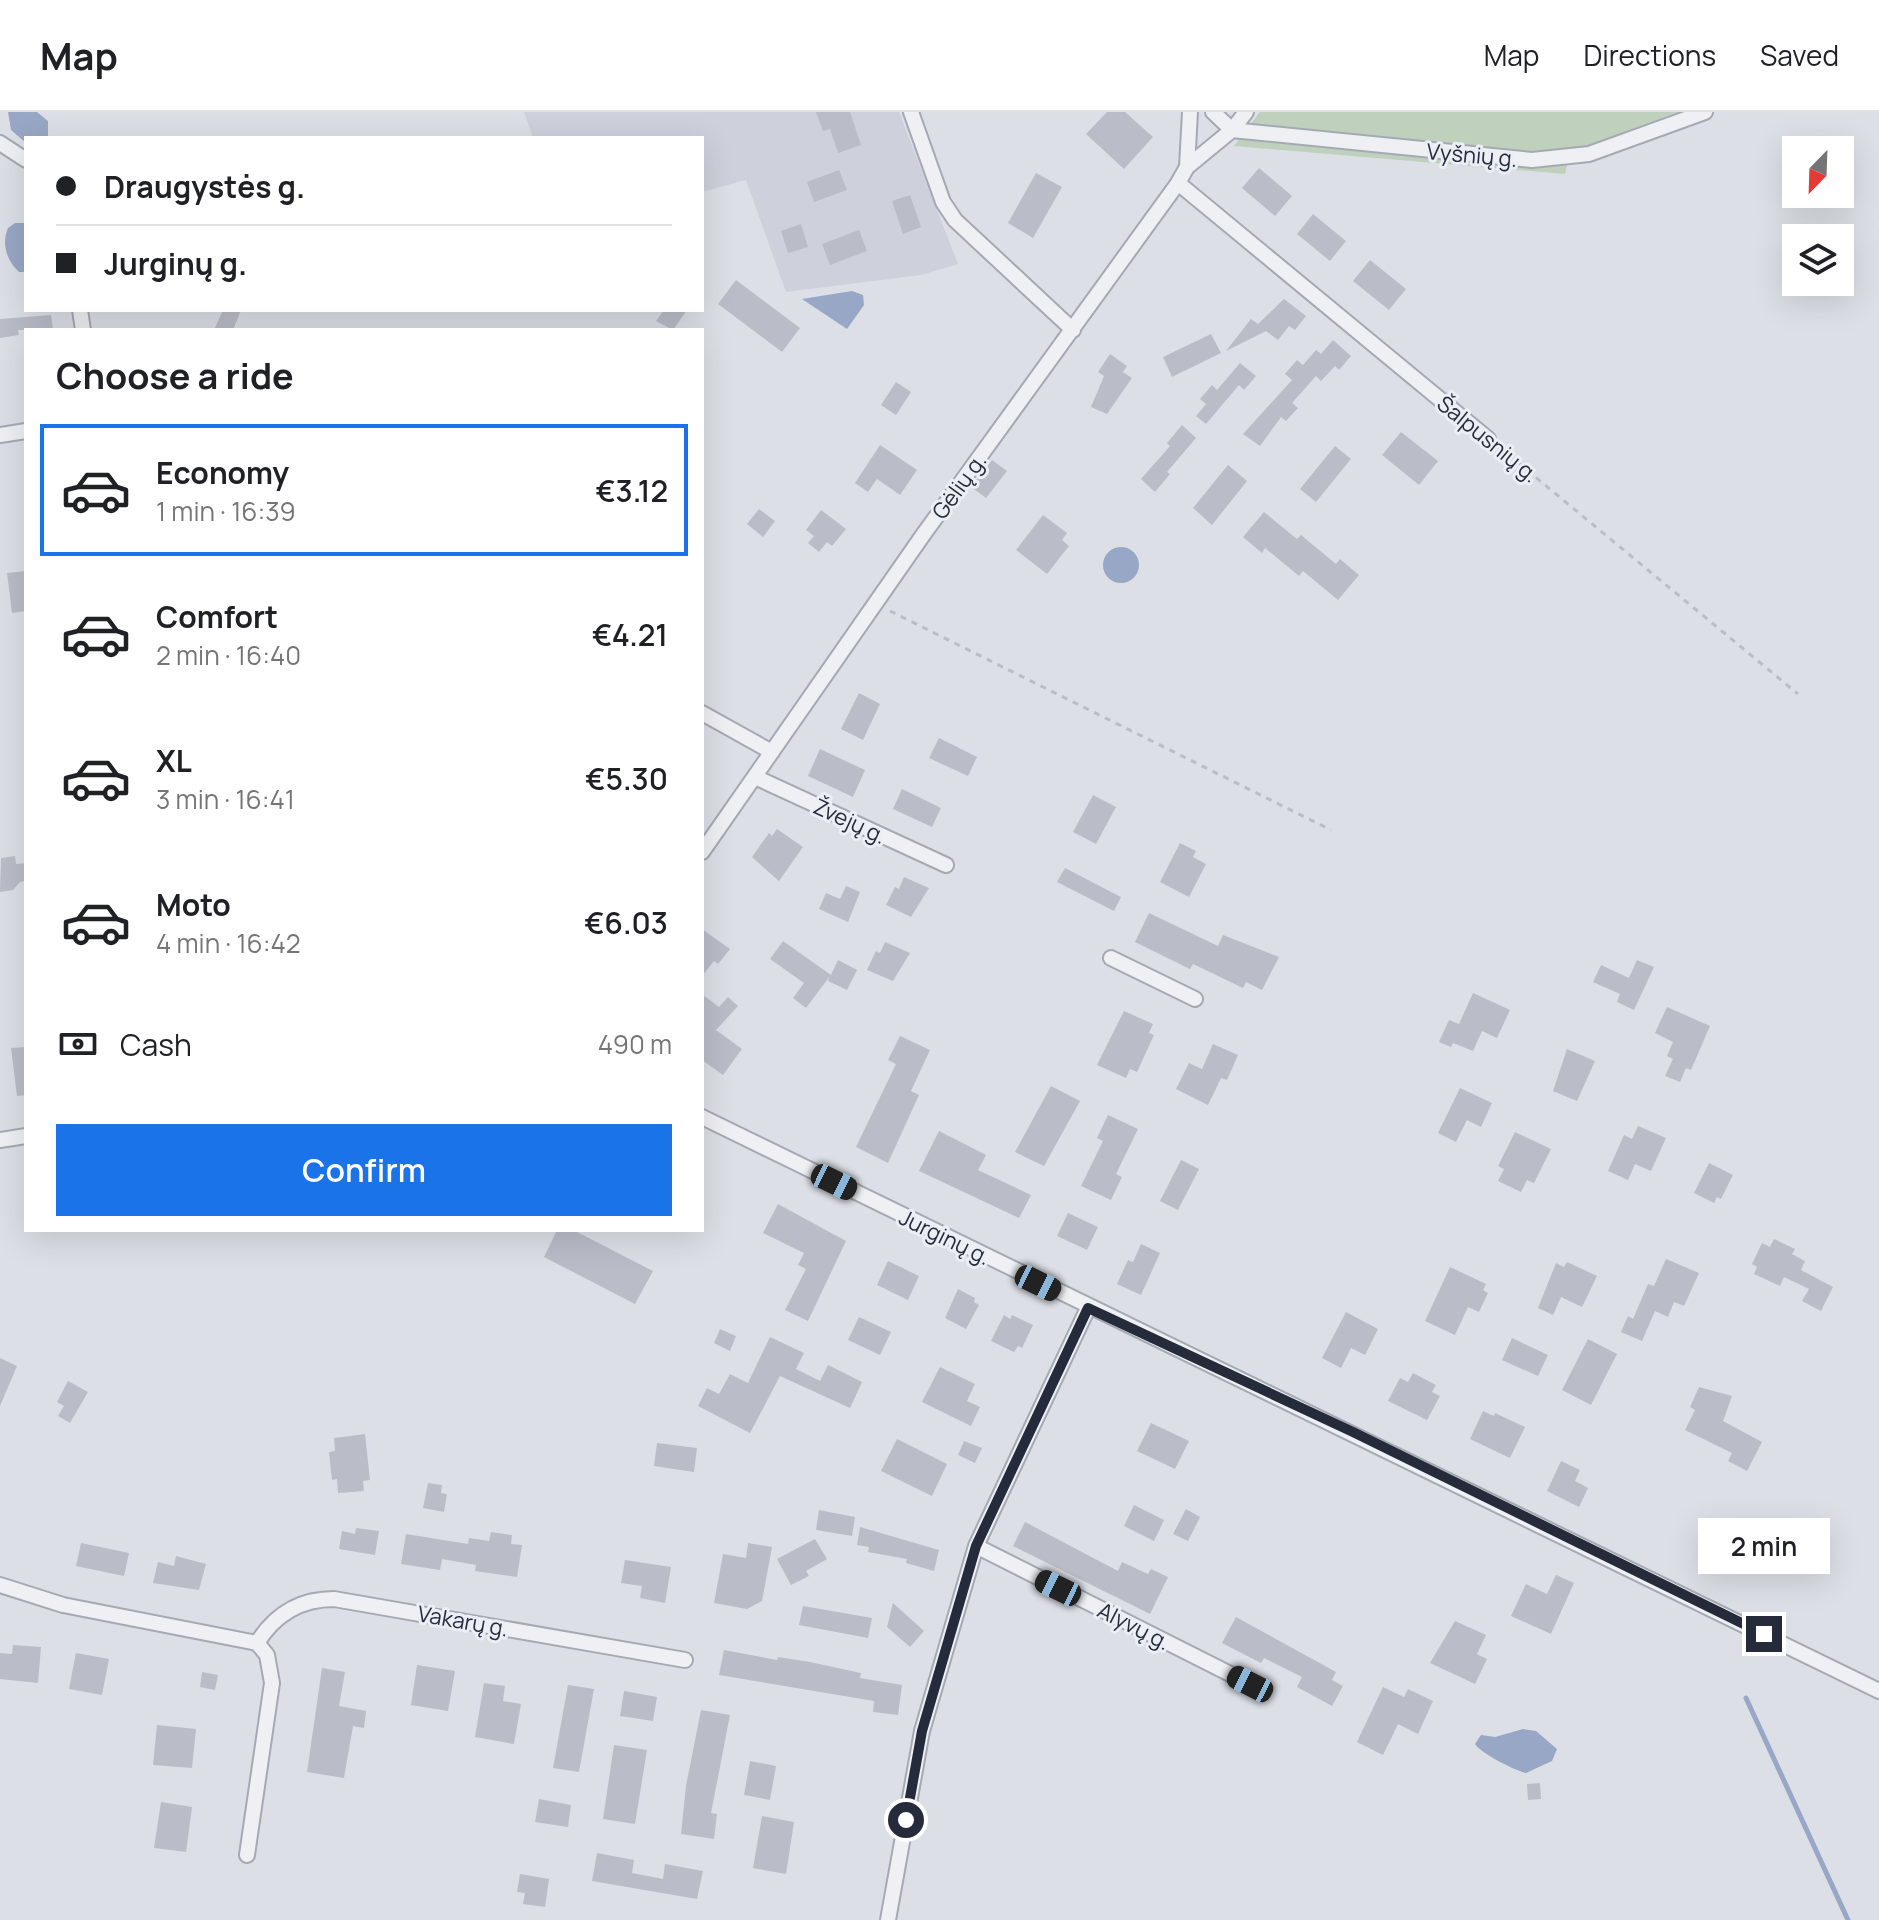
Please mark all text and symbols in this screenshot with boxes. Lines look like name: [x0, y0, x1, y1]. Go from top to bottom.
text: Map: [40, 29, 118, 81]
text: Map: [1484, 36, 1539, 74]
text: Directions: [1583, 36, 1716, 74]
text: Saved: [1760, 36, 1839, 74]
street label: Vyšnių g.: [1426, 136, 1518, 174]
north arrow: [1782, 136, 1854, 208]
map controls: [1782, 136, 1854, 296]
text: Draugystės g.: [104, 166, 305, 207]
button: layers: [1782, 224, 1854, 296]
text: Jurginų g.: [104, 243, 247, 284]
text: Choose a ride: [56, 351, 294, 400]
street label: Šalpusnių g.: [1431, 389, 1545, 489]
street label: Gėlių g.: [925, 447, 993, 525]
text: Economy: [156, 452, 289, 493]
icon: car: [60, 454, 132, 526]
text: €3.12: [595, 470, 668, 511]
text: 1 min · 16:39: [156, 493, 296, 529]
text: Comfort: [156, 596, 278, 637]
icon: car: [60, 598, 132, 670]
text: €4.21: [592, 614, 668, 655]
text: 2 min · 16:40: [156, 637, 301, 673]
text: XL: [156, 740, 192, 781]
icon: car: [60, 742, 132, 814]
text: €5.30: [585, 758, 668, 799]
text: 3 min · 16:41: [156, 781, 295, 817]
street label: Žvejų g.: [809, 791, 891, 851]
text: Moto: [156, 884, 231, 925]
icon: car: [60, 886, 132, 958]
text: €6.03: [584, 902, 668, 943]
text: 4 min · 16:42: [156, 925, 301, 961]
icon: cash: [56, 1022, 100, 1066]
text: Cash: [120, 1024, 192, 1065]
text: 490 m: [598, 1026, 672, 1062]
button: Confirm: [56, 1124, 672, 1216]
car: [807, 1161, 861, 1203]
street label: Jurginų g.: [894, 1202, 996, 1272]
car: [1011, 1262, 1065, 1304]
callout: 2 min: [1698, 1518, 1830, 1574]
text: 2 min: [1731, 1528, 1797, 1564]
car: [1031, 1567, 1085, 1609]
street label: Alyvų g.: [1092, 1595, 1176, 1657]
street label: Vakarų g.: [415, 1598, 511, 1644]
route end: [1746, 1616, 1782, 1652]
car: [1223, 1662, 1277, 1706]
route start: [888, 1802, 924, 1838]

